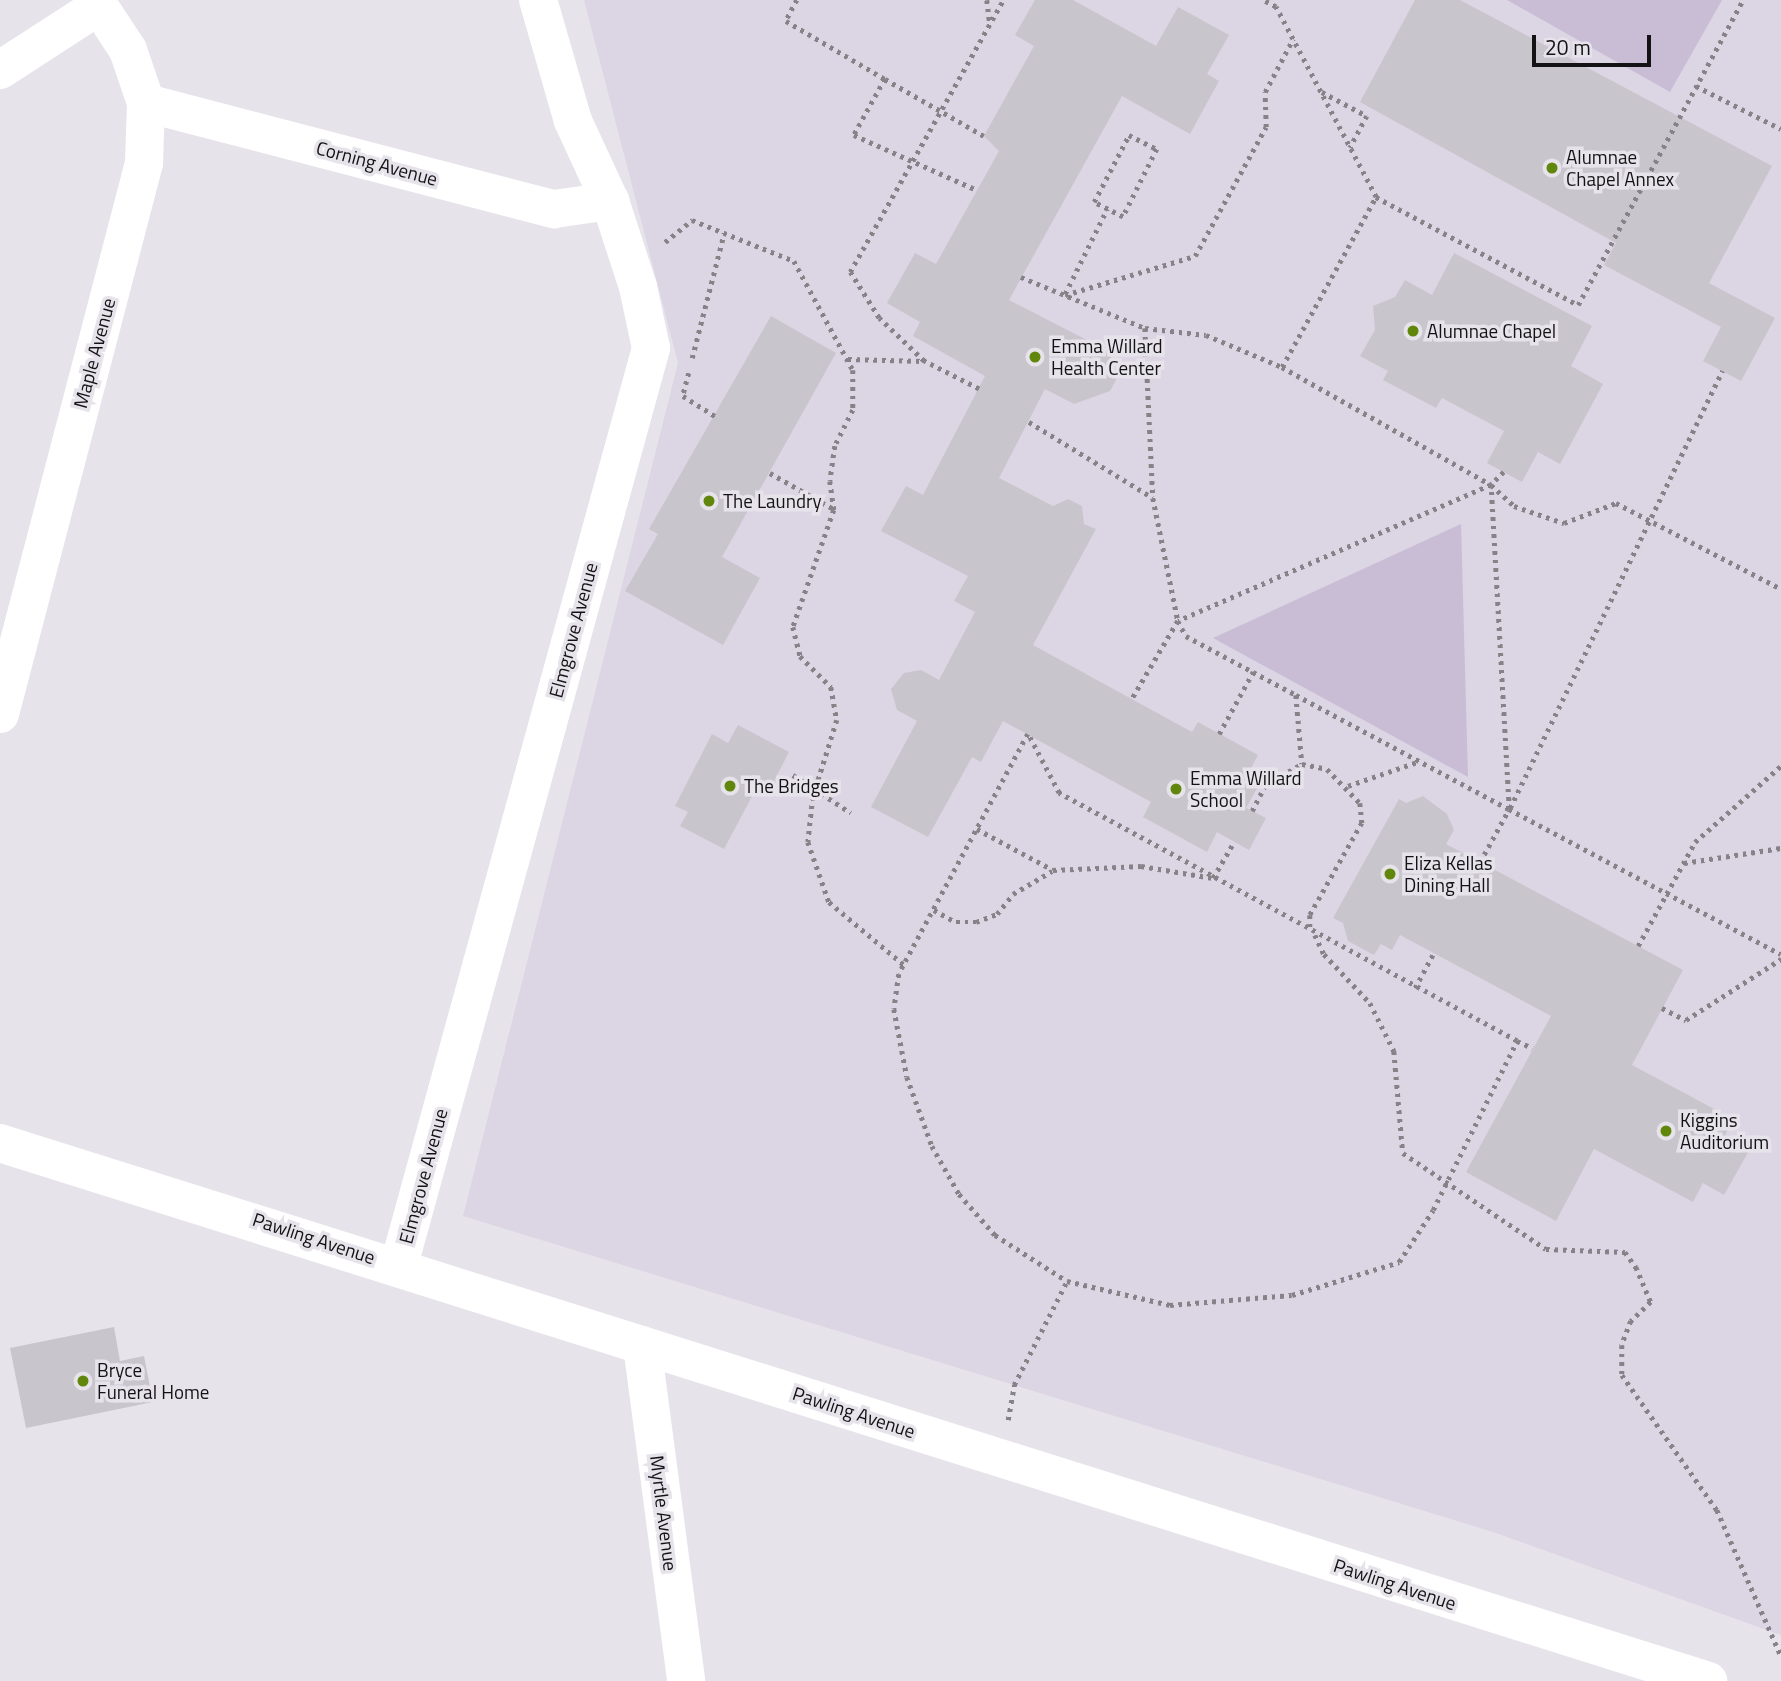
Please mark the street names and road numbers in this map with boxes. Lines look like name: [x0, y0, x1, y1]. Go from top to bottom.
street label: Corning Avenue: [314, 136, 440, 190]
street label: Maple Avenue: [68, 295, 120, 411]
street label: Elmgrove Avenue: [544, 560, 602, 700]
street label: Elmgrove Avenue: [394, 1106, 452, 1246]
street label: Pawling Avenue: [250, 1207, 378, 1269]
street label: Pawling Avenue: [790, 1381, 918, 1443]
street label: Myrtle Avenue: [646, 1454, 682, 1572]
street label: Pawling Avenue: [1331, 1553, 1459, 1615]

